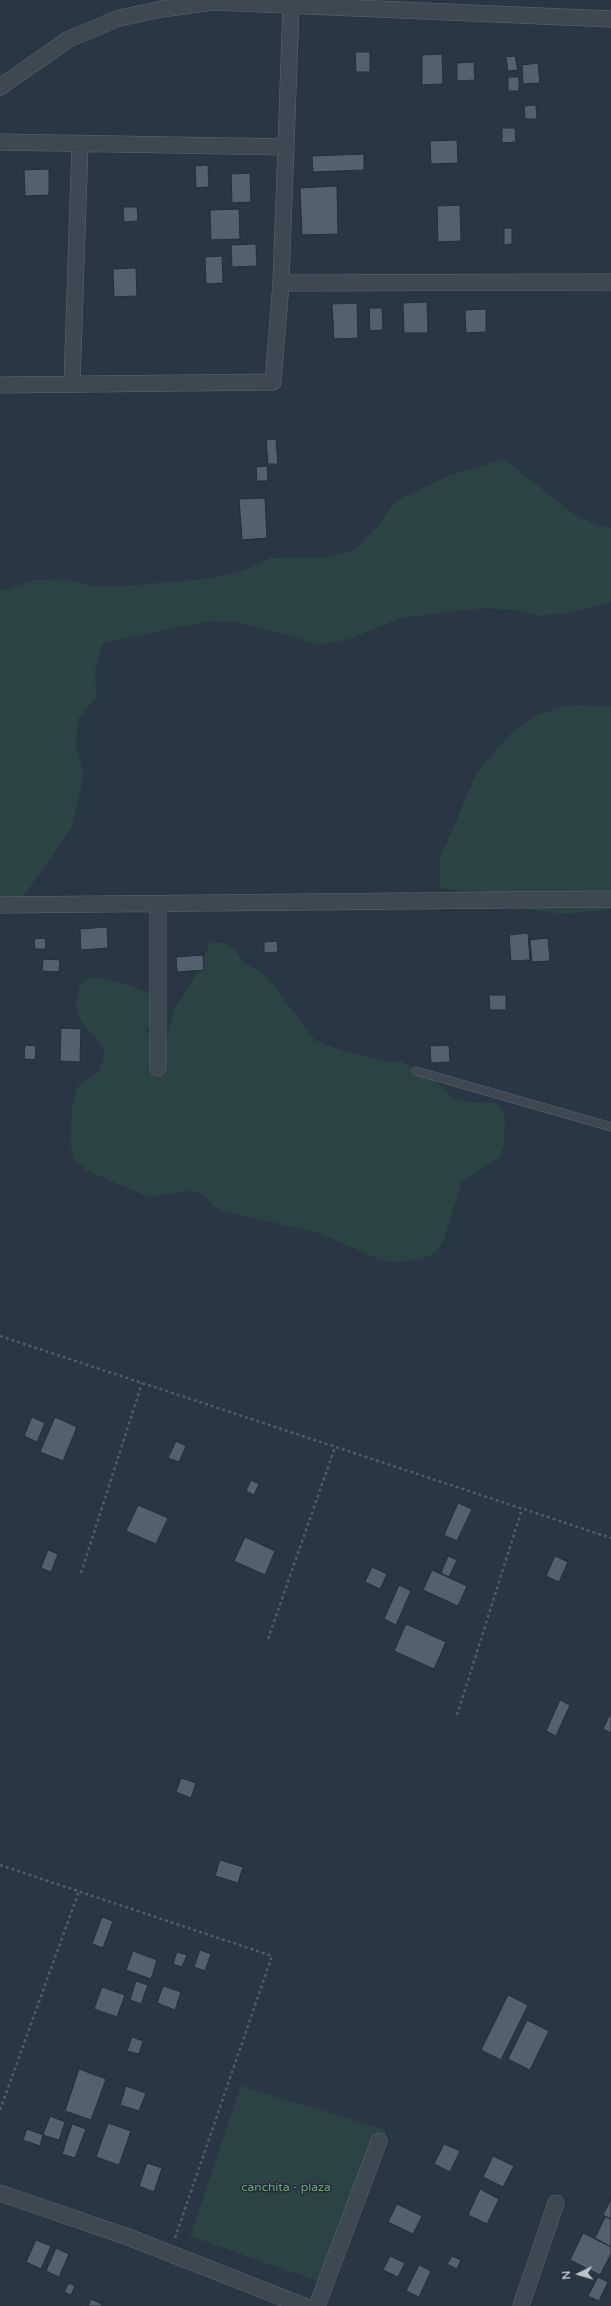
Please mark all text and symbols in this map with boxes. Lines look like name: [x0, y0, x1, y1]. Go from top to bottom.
park label: canchita - plaza: [241, 2181, 331, 2195]
north arrow: [559, 2254, 599, 2294]
text: N: [560, 2270, 573, 2280]

